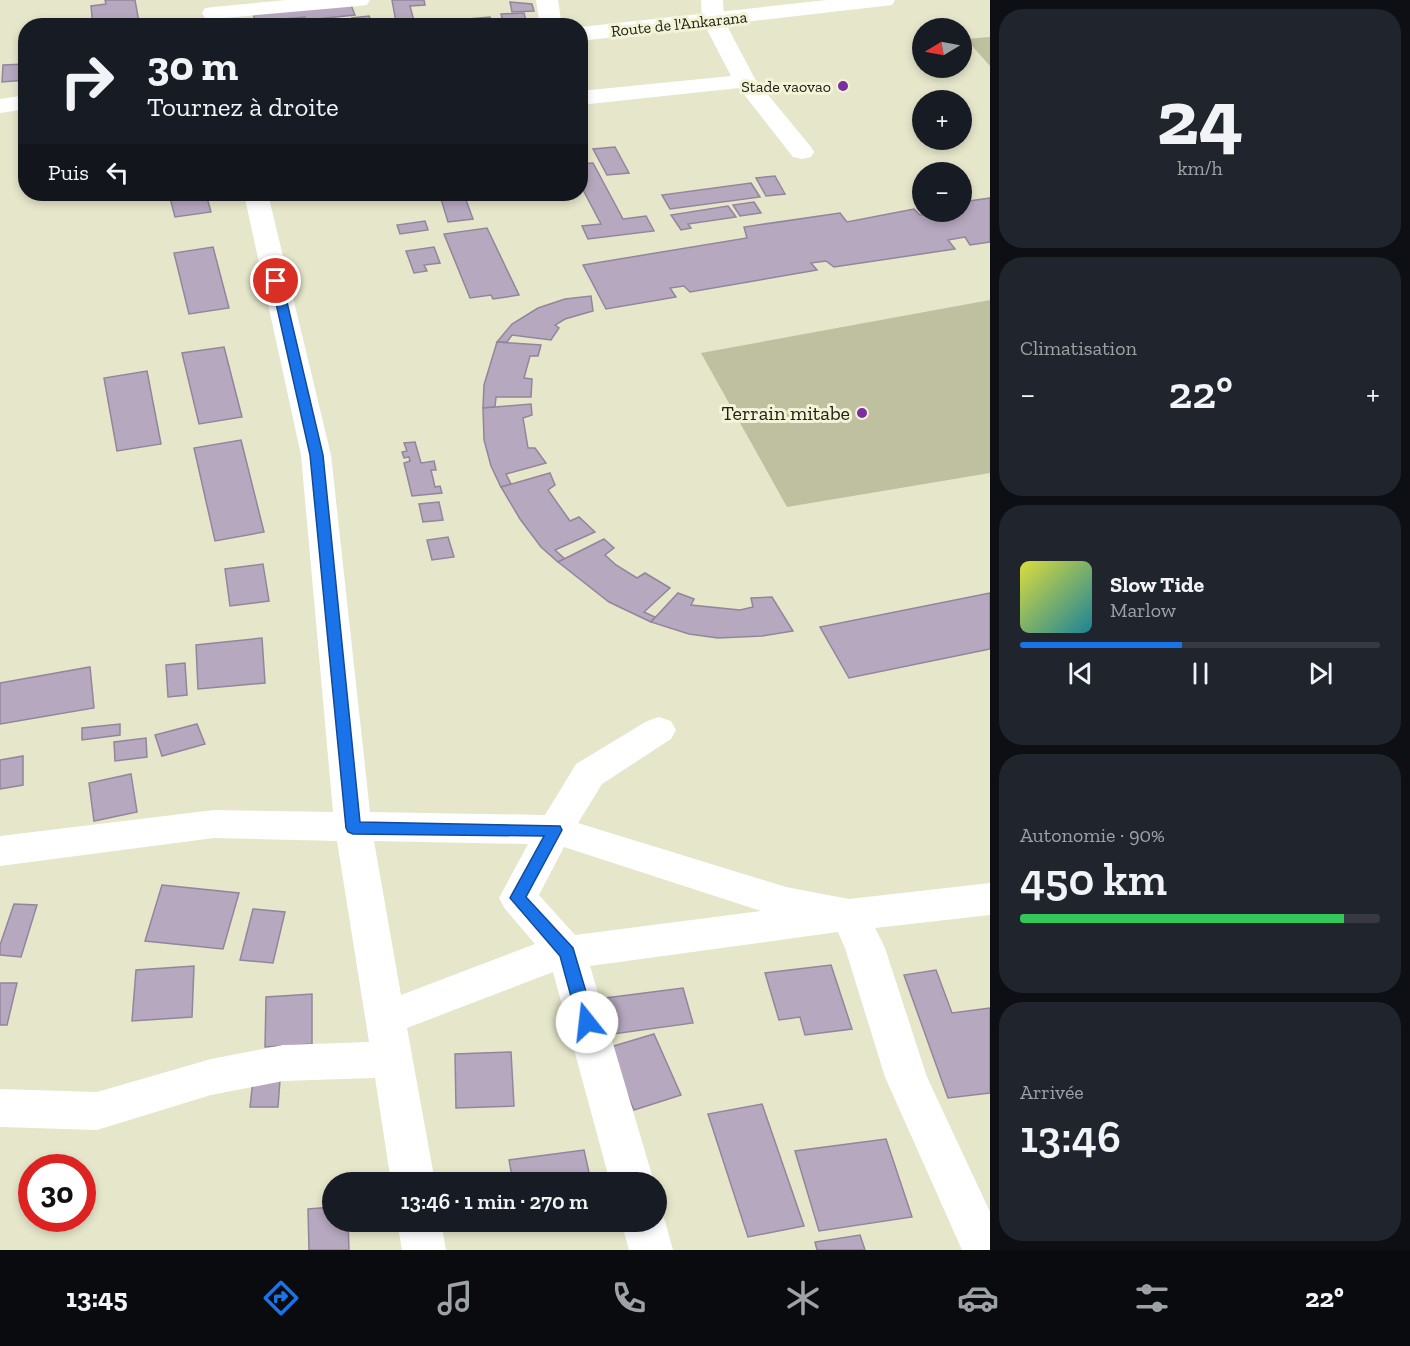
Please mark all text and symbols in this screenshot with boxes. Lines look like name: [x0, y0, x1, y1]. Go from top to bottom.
street label: Route de l'Ankarana: [610, 7, 748, 41]
north arrow: [912, 18, 972, 78]
map controls: [912, 18, 972, 222]
text: 30 m: [147, 40, 238, 91]
icon: right: [48, 42, 126, 120]
text: 24: [1157, 70, 1243, 164]
place label: Stade vaovao: [741, 77, 831, 96]
marker: Stade vaovao: [836, 79, 850, 93]
button: +: [912, 90, 972, 150]
text: Tournez à droite: [147, 91, 339, 123]
icon: left: [101, 156, 134, 189]
text: km/h: [1177, 156, 1223, 180]
text: Puis: [48, 159, 89, 186]
button: −: [912, 162, 972, 222]
pin: [250, 255, 301, 306]
icon: arrive: [259, 264, 292, 297]
text: Climatisation: [1020, 336, 1137, 360]
text: 22°: [1169, 366, 1233, 420]
text: −: [1020, 374, 1035, 413]
text: +: [1366, 374, 1380, 413]
place label: Terrain mitabe: [721, 401, 850, 425]
marker: Terrain mitabe: [855, 406, 869, 420]
text: Slow Tide: [1110, 571, 1204, 598]
text: Marlow: [1110, 598, 1176, 622]
icon: previous: [1064, 657, 1097, 690]
icon: pause: [1184, 657, 1217, 690]
icon: next: [1304, 657, 1337, 690]
text: Autonomie · 90%: [1020, 823, 1165, 847]
text: 450 km: [1020, 853, 1167, 907]
position arrow: [555, 990, 619, 1054]
text: Arrivée: [1020, 1080, 1084, 1104]
text: 13:46: [1020, 1110, 1121, 1164]
speed limit sign: 30: [18, 1154, 96, 1232]
text: 13:46 · 1 min · 270 m: [401, 1188, 588, 1215]
icon: directions: [260, 1277, 302, 1319]
icon: music: [434, 1277, 476, 1319]
icon: phone: [608, 1277, 650, 1319]
icon: climate: [782, 1277, 824, 1319]
icon: car: [957, 1277, 999, 1319]
icon: filters: [1131, 1277, 1173, 1319]
text: 13:45: [66, 1282, 128, 1314]
text: 22°: [1305, 1282, 1344, 1314]

